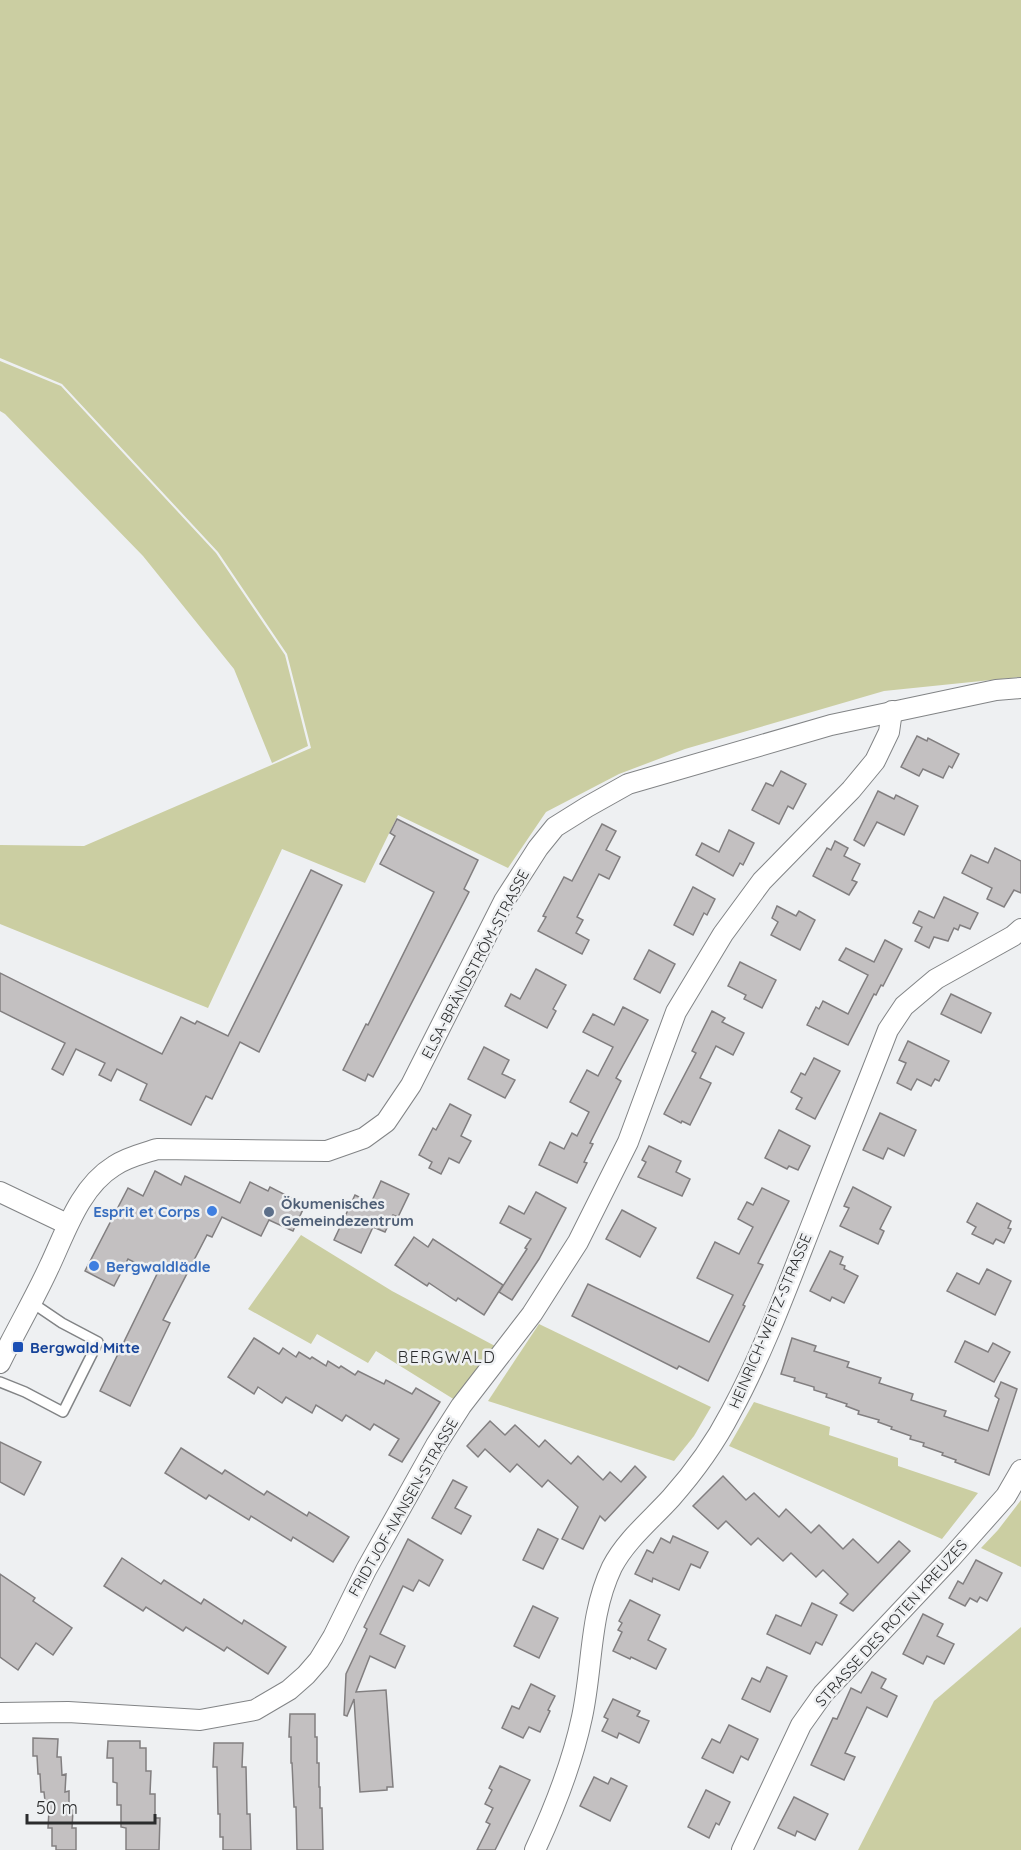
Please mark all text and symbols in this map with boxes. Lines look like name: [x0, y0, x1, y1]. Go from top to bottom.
street label: ELSA-BRÄNDSTRÖM-STRASSE: [417, 866, 533, 1062]
place label: Ökumenisches Gemeindezentrum: [281, 1194, 414, 1230]
place label: Esprit et Corps: [93, 1202, 200, 1221]
marker: Esprit et Corps: [205, 1204, 219, 1218]
marker: Ökumenisches Gemeindezentrum: [262, 1205, 276, 1219]
street label: HEINRICH-WEITZ-STRASSE: [724, 1231, 816, 1411]
place label: Bergwaldlädle: [106, 1257, 211, 1276]
marker: Bergwaldlädle: [87, 1259, 101, 1273]
place label: Bergwald Mitte: [30, 1338, 140, 1357]
marker: Bergwald Mitte: [11, 1340, 25, 1354]
district label: BERGWALD: [398, 1347, 496, 1367]
street label: FRIDTJOF-NANSEN-STRASSE: [344, 1414, 462, 1600]
street label: STRASSE DES ROTEN KREUZES: [811, 1536, 971, 1710]
scale bar: [27, 1787, 154, 1825]
text: 50 m: [36, 1796, 78, 1819]

